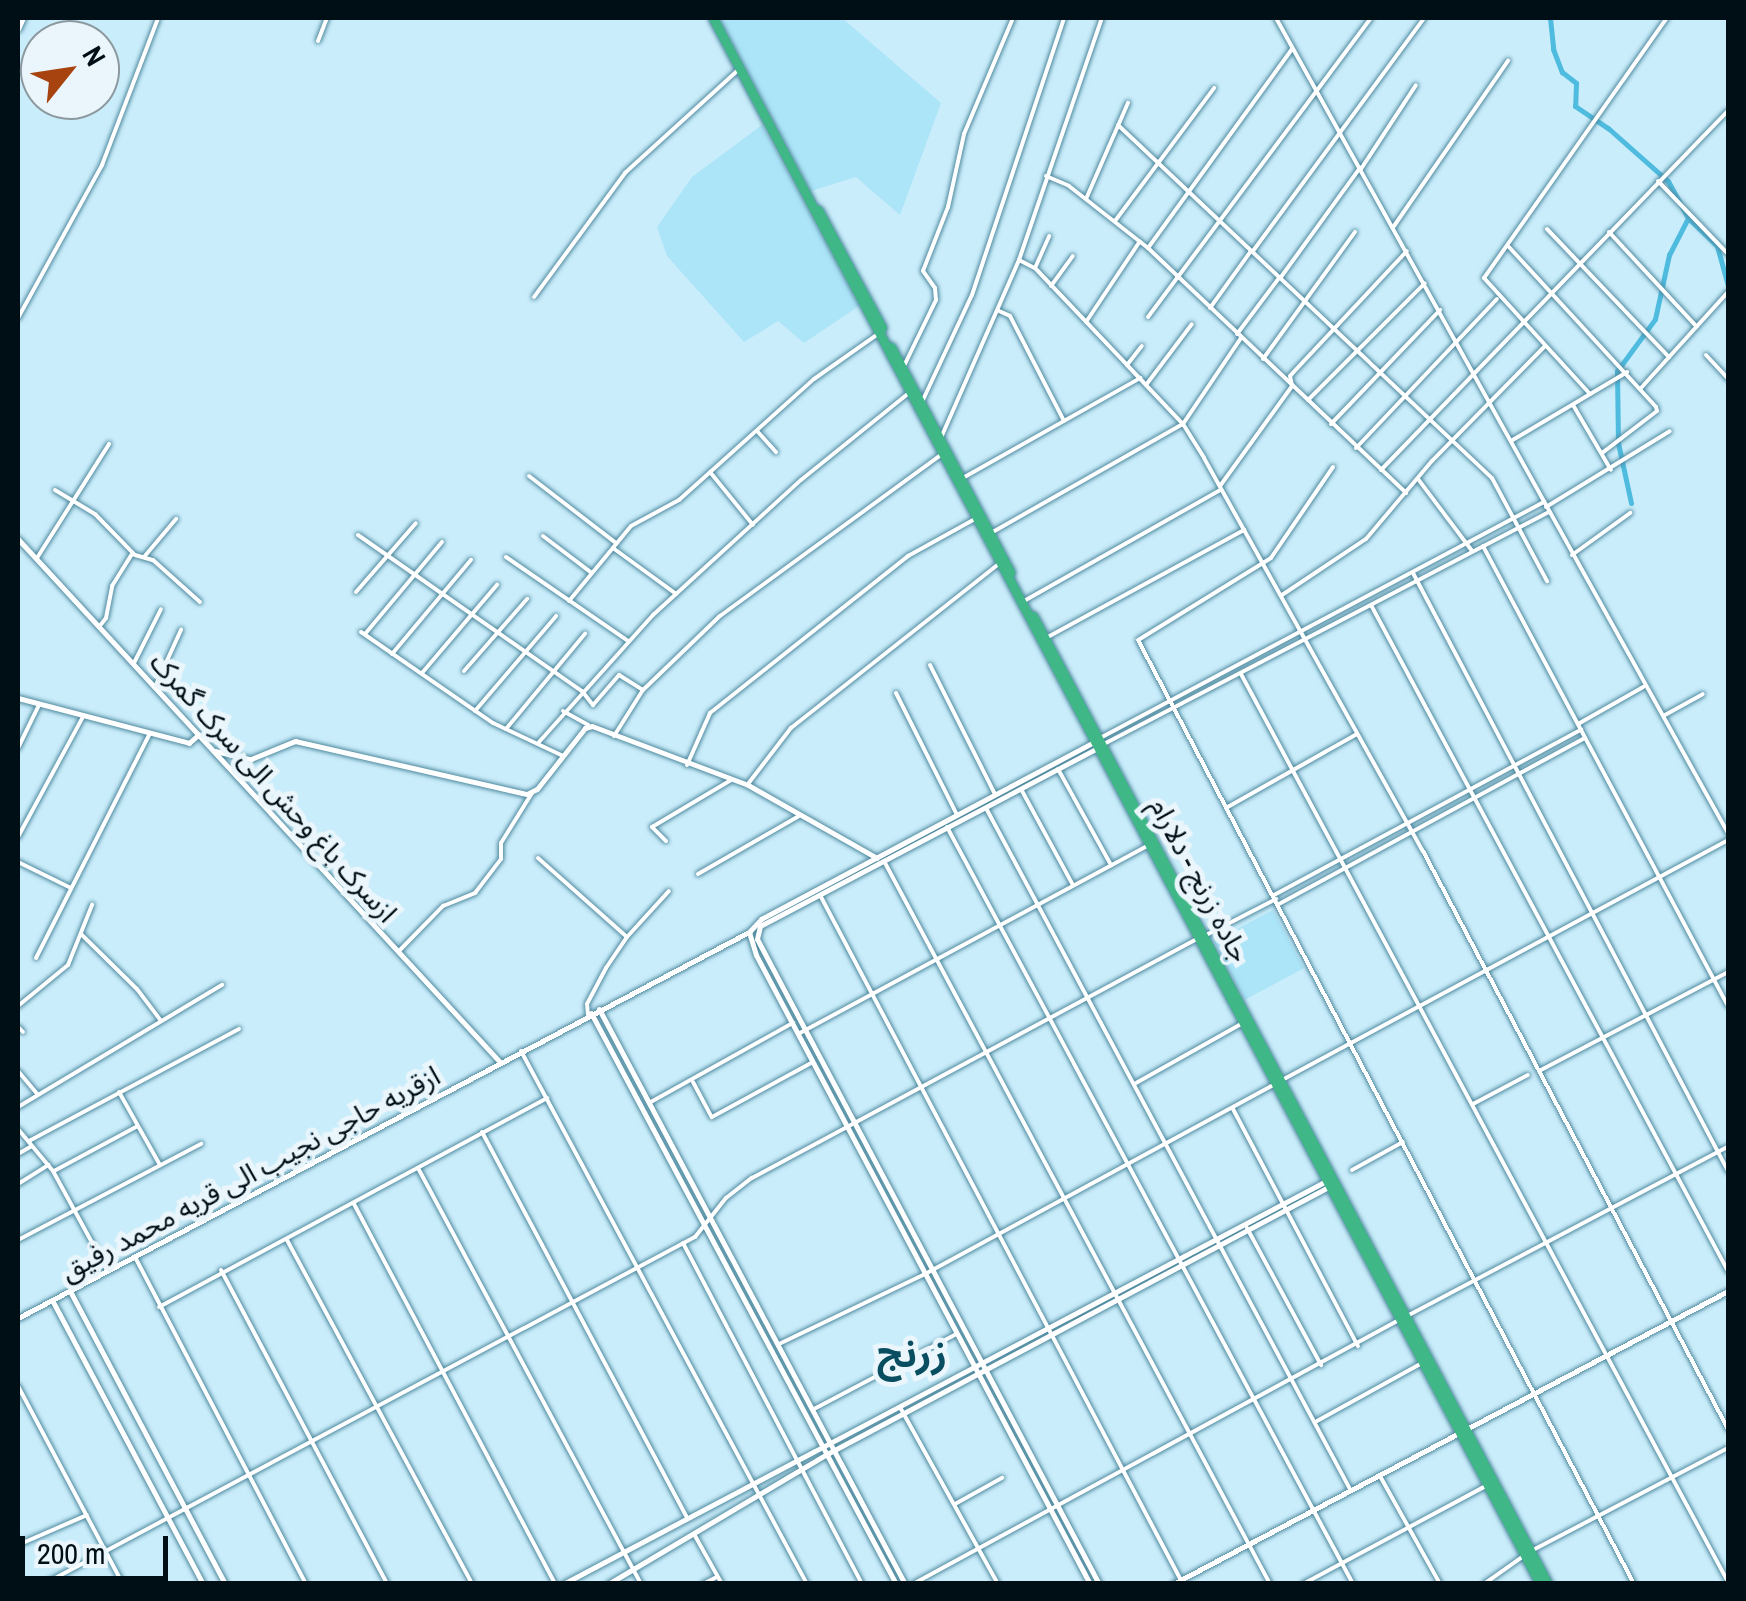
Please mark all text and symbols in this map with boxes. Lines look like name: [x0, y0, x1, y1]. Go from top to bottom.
north arrow: [20, 20, 120, 120]
text: N: [74, 39, 115, 73]
street label: ازسرک باغ وحش الی سرک گمرک: [144, 645, 404, 929]
street label: جاده زرنج - دلارام: [1143, 792, 1257, 968]
street label: ازقریه حاجی نجیب الی قریه محمد رفیق: [54, 1058, 446, 1288]
district label: زرنج: [877, 1331, 947, 1377]
scale bar: [25, 1516, 172, 1578]
text: 200 m: [37, 1533, 105, 1573]

